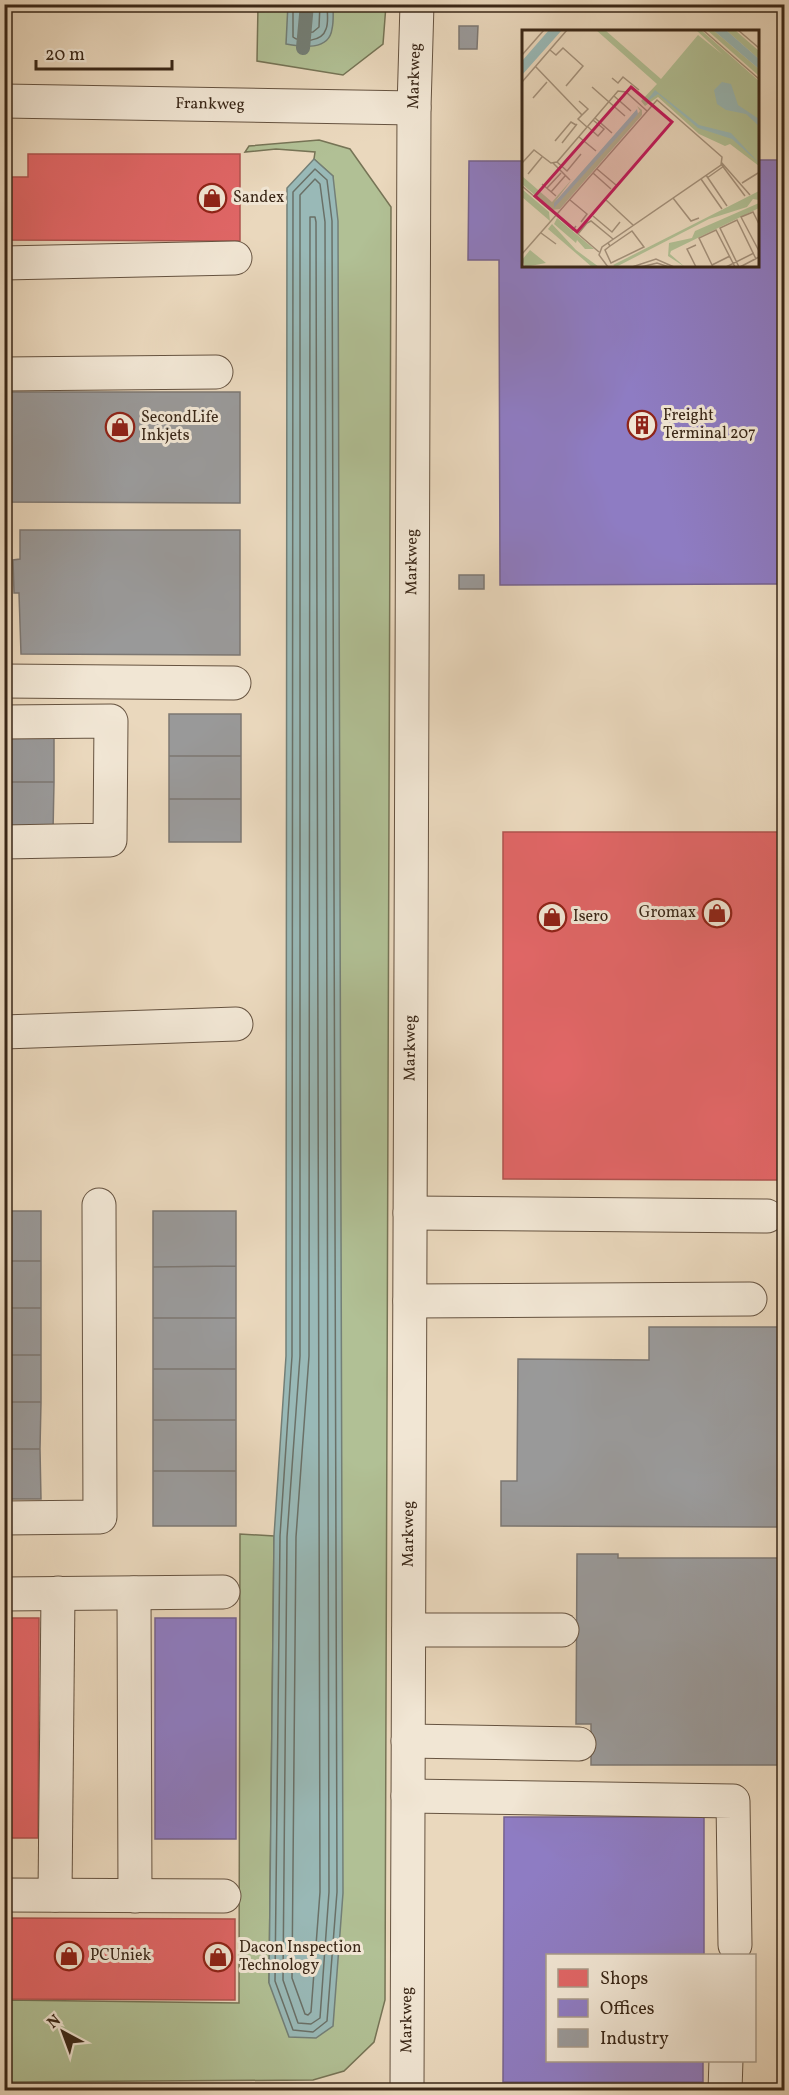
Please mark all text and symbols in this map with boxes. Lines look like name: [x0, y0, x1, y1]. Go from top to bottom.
inset map: [522, 30, 759, 267]
scale bar: [36, 33, 172, 71]
text: 20 m: [45, 43, 85, 68]
street label: Markweg: [403, 43, 427, 110]
street label: Frankweg: [175, 93, 245, 116]
shop icon: Sandex: [196, 182, 228, 214]
place label: Sandex: [233, 187, 284, 209]
place label: Freight Terminal 207: [663, 405, 756, 445]
place label: SecondLife Inkjets: [141, 407, 219, 447]
building icon: Freight Terminal 207: [626, 409, 658, 441]
shop icon: SecondLife Inkjets: [104, 411, 136, 443]
street label: Markweg: [401, 529, 424, 595]
shop icon: Gromax: [701, 897, 733, 929]
shop icon: Isero: [536, 901, 568, 933]
place label: Gromax: [639, 902, 696, 924]
place label: Isero: [573, 906, 608, 928]
street label: Markweg: [400, 1015, 422, 1081]
street label: Markweg: [398, 1501, 420, 1567]
place label: Dacon Inspection Technology: [239, 1937, 362, 1977]
shop icon: PCUniek: [53, 1940, 85, 1972]
shop icon: Dacon Inspection Technology: [202, 1941, 234, 1973]
place label: PCUniek: [90, 1945, 151, 1967]
legend: [546, 1954, 756, 2062]
text: Shops: [600, 1967, 648, 1992]
street label: Markweg: [396, 1987, 418, 2053]
text: Offices: [600, 1997, 655, 2022]
north arrow: [33, 2002, 93, 2062]
text: N: [43, 2010, 66, 2034]
text: Industry: [600, 2027, 669, 2052]

